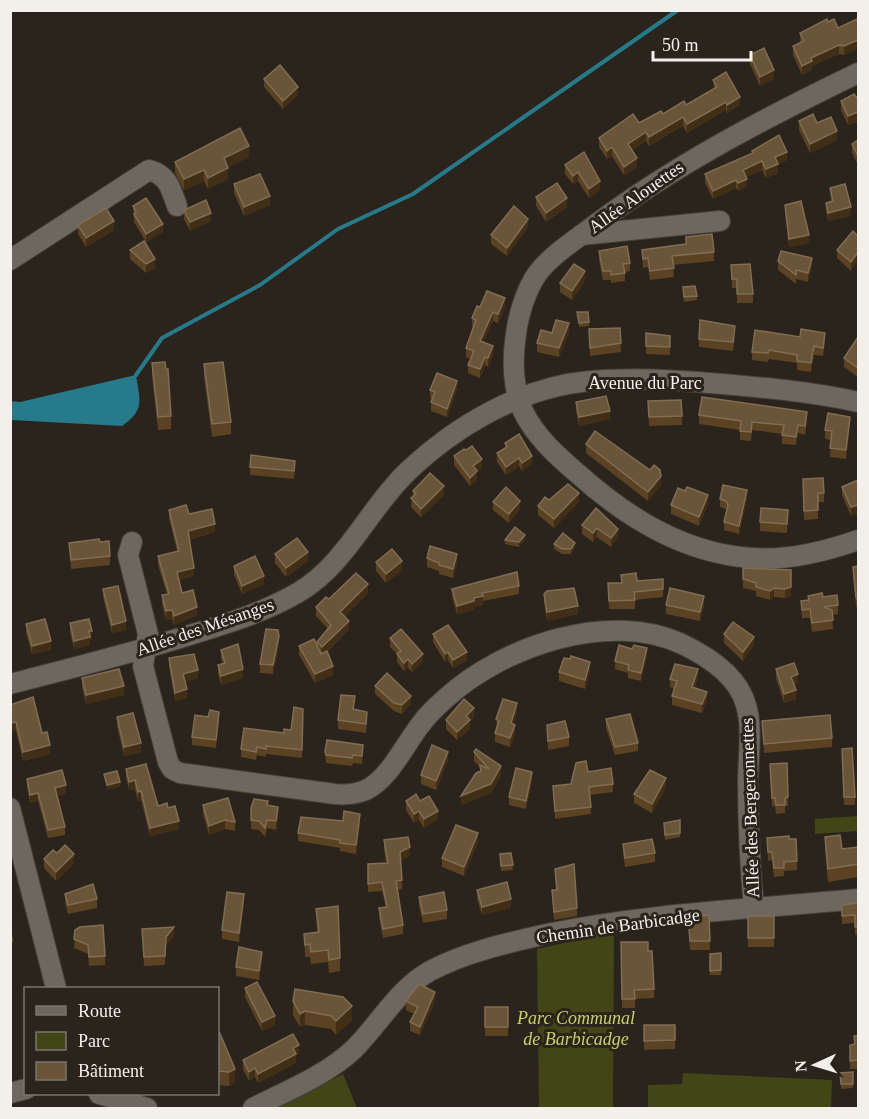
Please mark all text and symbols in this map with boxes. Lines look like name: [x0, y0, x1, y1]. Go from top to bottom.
scale bar: [653, 24, 750, 62]
text: 50 m: [662, 35, 699, 55]
street label: Allée Alouettes: [585, 157, 687, 237]
street label: Avenue du Parc: [588, 373, 702, 393]
street label: Allée des Mésanges: [134, 594, 276, 660]
street label: Allée des Bergeronnettes: [737, 717, 763, 899]
street label: Chemin de Barbicadge: [535, 905, 701, 947]
legend: [24, 987, 219, 1095]
text: Route: [78, 1001, 121, 1021]
park label: Parc Communal de Barbicadge: [516, 1008, 635, 1049]
text: Parc: [78, 1031, 110, 1051]
north arrow: [785, 1035, 845, 1095]
text: N: [792, 1059, 809, 1072]
text: Bâtiment: [78, 1061, 144, 1081]

